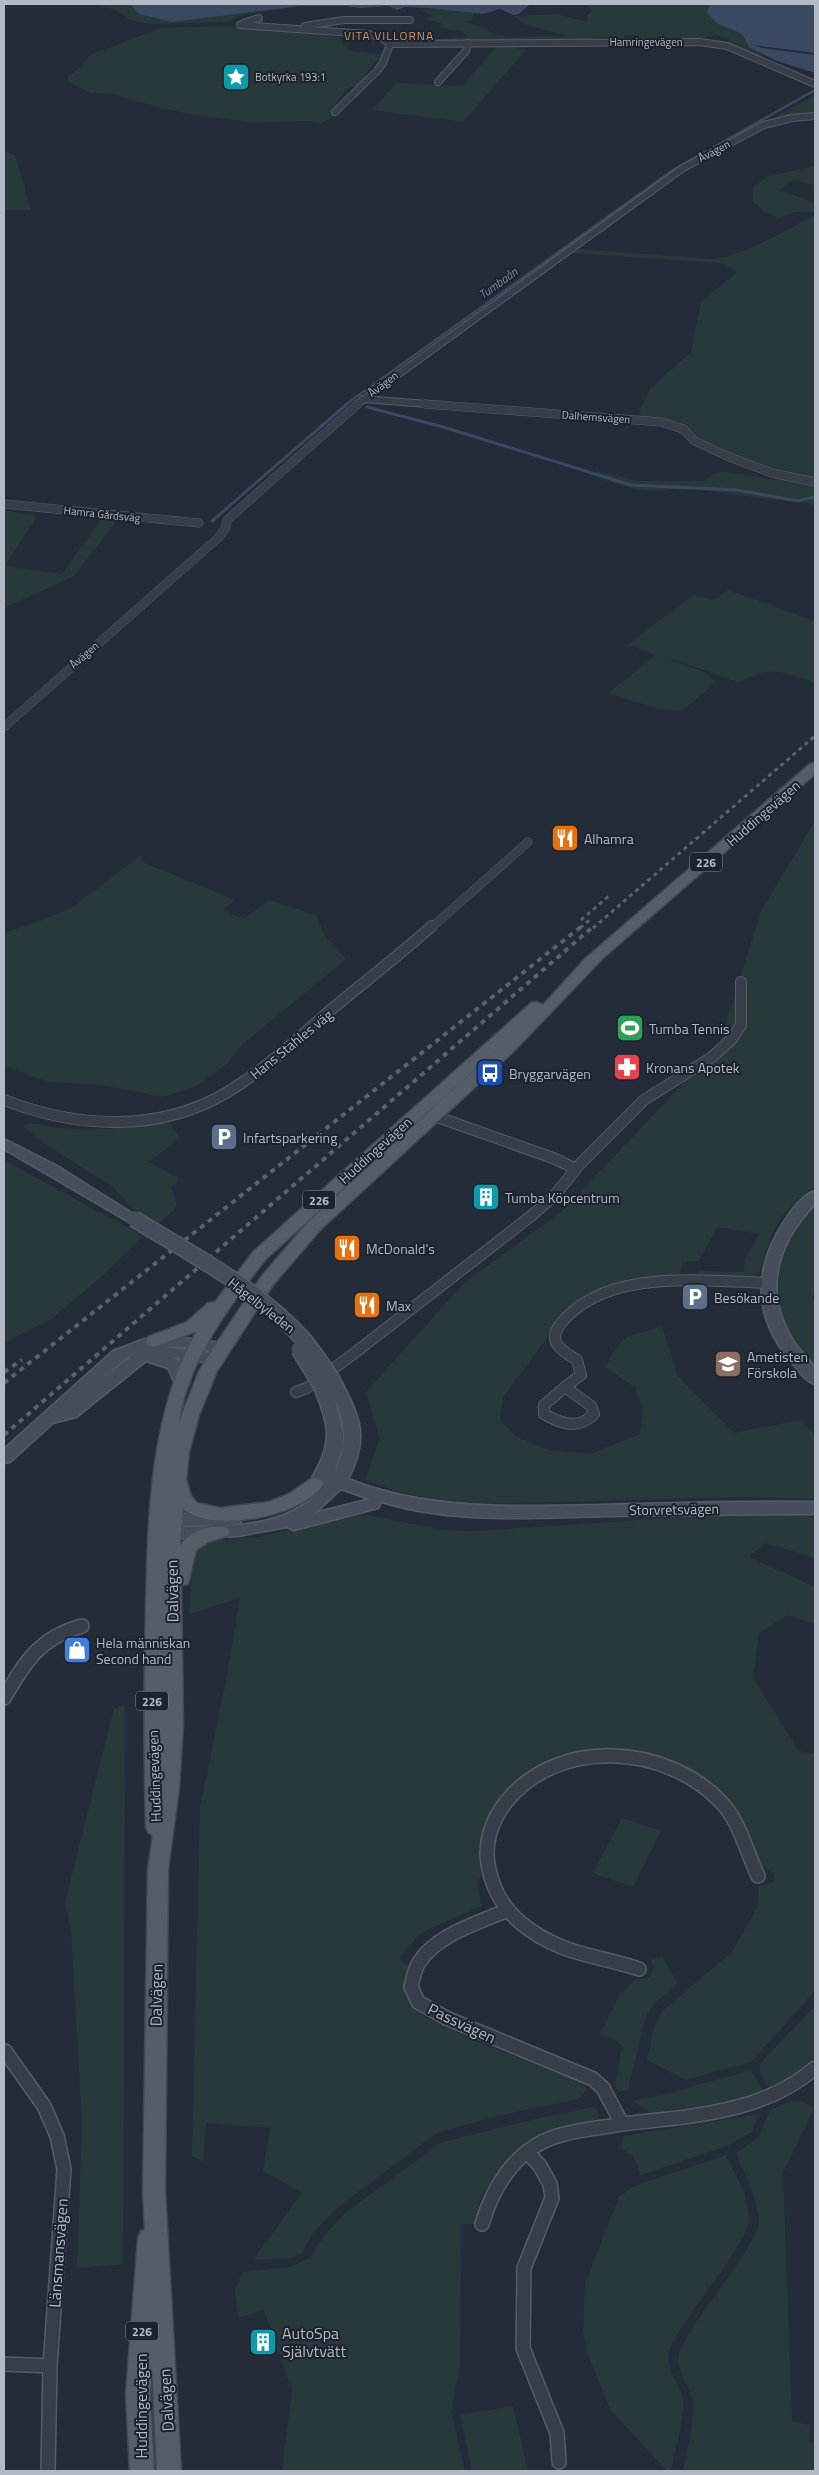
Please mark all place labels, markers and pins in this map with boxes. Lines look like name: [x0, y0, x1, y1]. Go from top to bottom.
place icon: Botkyrka 193:1: [221, 62, 251, 92]
place label: Botkyrka 193:1: [255, 69, 326, 85]
restaurant icon: Alhamra: [550, 823, 580, 853]
place label: Alhamra: [584, 828, 634, 849]
sports icon: Tumba Tennis: [615, 1013, 645, 1043]
place label: Tumba Tennis: [649, 1018, 730, 1039]
pharmacy icon: Kronans Apotek: [612, 1052, 642, 1082]
place label: Kronans Apotek: [646, 1057, 740, 1078]
bus stop icon: Bryggarvägen: [475, 1058, 505, 1088]
place label: Bryggarvägen: [509, 1063, 591, 1084]
parking icon: Infartsparkering: [209, 1122, 239, 1152]
place label: Infartsparkering: [243, 1127, 337, 1148]
building icon: Tumba Köpcentrum: [471, 1182, 501, 1212]
place label: Tumba Köpcentrum: [505, 1187, 620, 1208]
restaurant icon: McDonald's: [332, 1233, 362, 1263]
place label: McDonald's: [366, 1238, 435, 1259]
parking icon: Besökande: [680, 1282, 710, 1312]
place label: Besökande: [714, 1287, 779, 1308]
restaurant icon: Max: [352, 1290, 382, 1320]
place label: Max: [386, 1295, 412, 1316]
place label: Ametisten Förskola: [747, 1346, 808, 1383]
school or university icon: Ametisten Förskola: [713, 1349, 743, 1379]
place label: Hela människan Second hand: [96, 1632, 190, 1669]
shop icon: Hela människan Second hand: [62, 1635, 92, 1665]
place label: AutoSpa Självtvätt: [282, 2321, 346, 2363]
building icon: AutoSpa Självtvätt: [248, 2327, 278, 2357]

